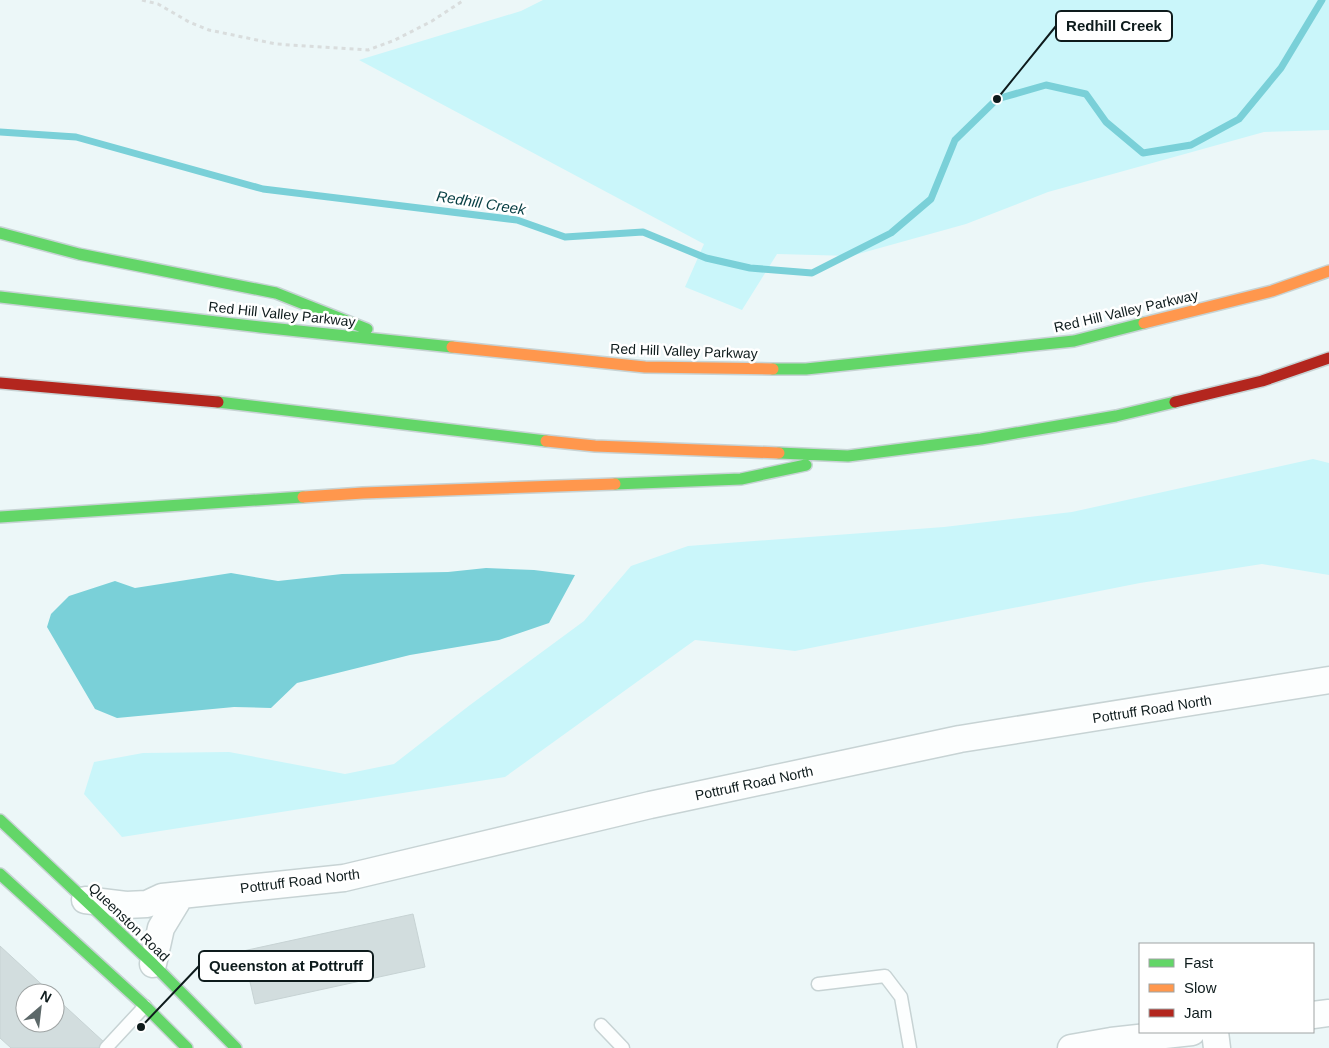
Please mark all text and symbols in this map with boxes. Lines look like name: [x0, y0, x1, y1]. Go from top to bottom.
callout: Redhill Creek: [1056, 11, 1172, 41]
text: Redhill Creek: [1066, 17, 1163, 34]
water label: Redhill Creek: [435, 187, 528, 218]
street label: Red Hill Valley Parkway: [1052, 287, 1200, 335]
street label: Red Hill Valley Parkway: [208, 298, 356, 330]
street label: Red Hill Valley Parkway: [610, 340, 758, 362]
street label: Pottruff Road North: [1091, 692, 1213, 726]
street label: Pottruff Road North: [693, 763, 815, 803]
street label: Pottruff Road North: [239, 866, 361, 896]
street label: Queenston Road: [85, 879, 173, 965]
legend: [1139, 943, 1314, 1033]
callout: Queenston at Pottruff: [199, 951, 373, 981]
text: Fast: [1184, 954, 1214, 971]
text: Queenston at Pottruff: [209, 957, 364, 974]
text: Slow: [1184, 979, 1217, 996]
north arrow: [15, 983, 65, 1033]
text: N: [38, 987, 54, 1006]
text: Jam: [1184, 1004, 1212, 1021]

